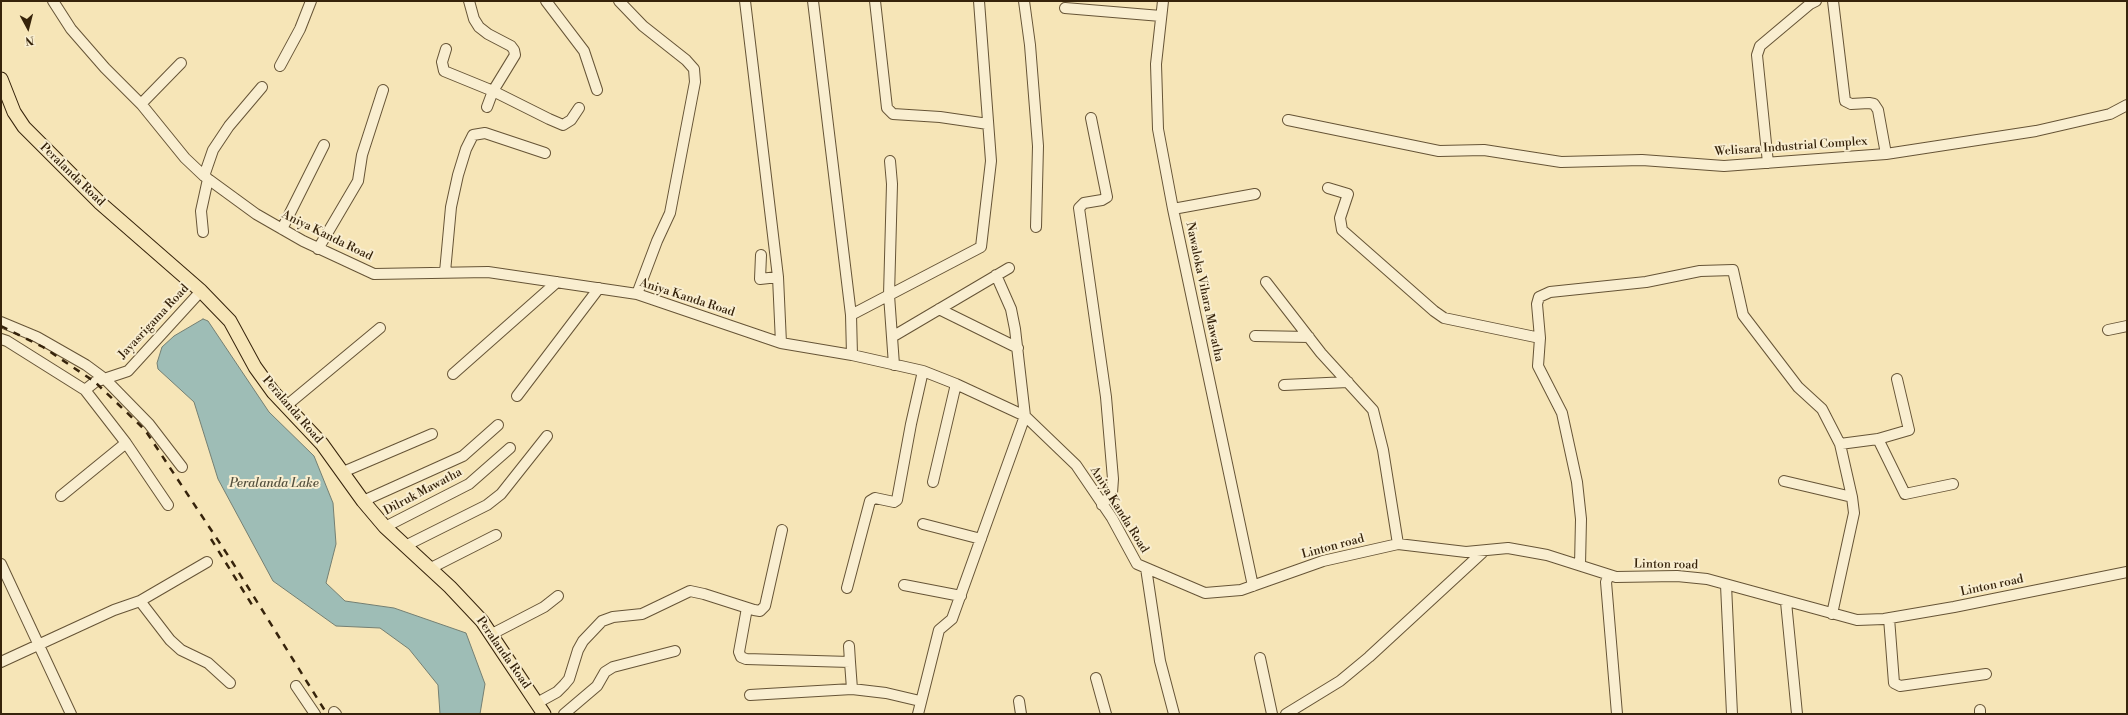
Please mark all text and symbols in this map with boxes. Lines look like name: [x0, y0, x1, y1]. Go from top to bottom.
north arrow: [8, 8, 48, 48]
text: N: [24, 32, 35, 47]
street label: Welisara Industrial Complex: [1714, 134, 1868, 160]
street label: Peralanda Road: [37, 140, 107, 210]
street label: Aniya Kanda Road: [279, 208, 375, 264]
street label: Nawaloka Vihara Mawatha: [1182, 221, 1226, 363]
street label: Aniya Kanda Road: [638, 276, 736, 320]
street label: Jayasrigama Road: [116, 282, 192, 362]
street label: Peralanda Road: [259, 373, 325, 447]
street label: Aniya Kanda Road: [1087, 464, 1151, 556]
street label: Dilruk Mawatha: [381, 465, 465, 519]
water label: Peralanda Lake: [229, 476, 319, 492]
street label: Linton road: [1300, 532, 1366, 562]
street label: Linton road: [1634, 557, 1698, 573]
street label: Linton road: [1959, 572, 2025, 600]
street label: Peralanda Road: [473, 614, 533, 692]

